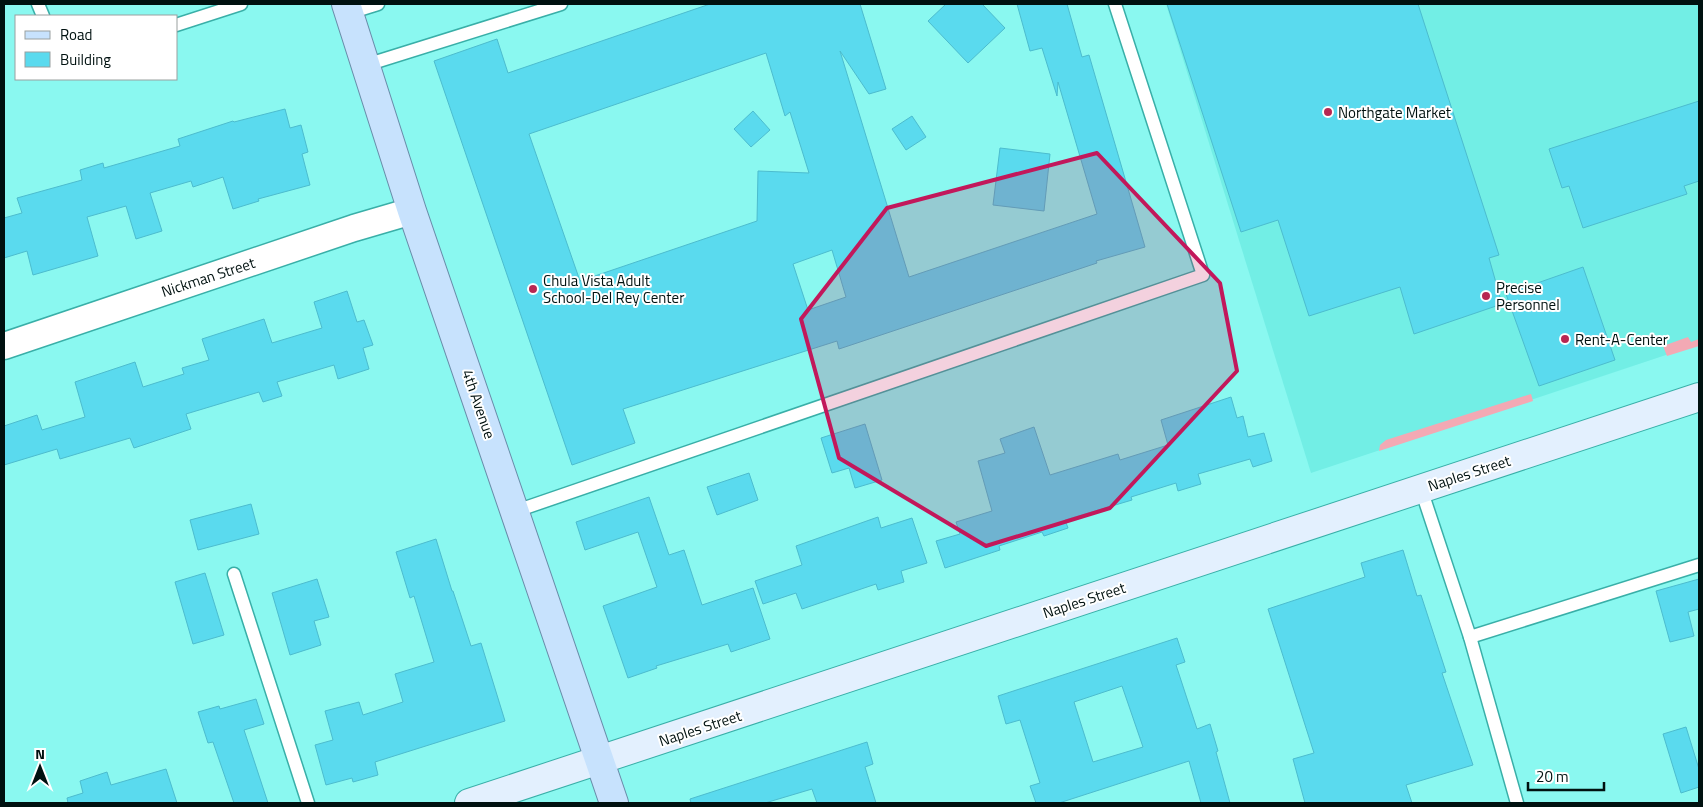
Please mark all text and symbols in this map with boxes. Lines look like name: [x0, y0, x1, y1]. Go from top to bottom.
legend: [15, 15, 178, 80]
text: Road: [60, 23, 92, 46]
text: Building: [60, 48, 111, 71]
place label: Northgate Market: [1338, 101, 1452, 124]
marker: Northgate Market: [1322, 106, 1334, 118]
street label: Nickman Street: [158, 251, 258, 303]
place label: Chula Vista Adult School-Del Rey Center: [543, 269, 684, 309]
place label: Precise Personnel: [1496, 276, 1560, 316]
marker: Chula Vista Adult School-Del Rey Center: [527, 283, 539, 295]
marker: Precise Personnel: [1480, 290, 1492, 302]
place label: Rent-A-Center: [1575, 328, 1668, 351]
marker: Rent-A-Center: [1559, 333, 1571, 345]
street label: 4th Avenue: [456, 366, 502, 442]
street label: Naples Street: [1425, 449, 1514, 497]
street label: Naples Street: [1040, 576, 1129, 624]
street label: Naples Street: [656, 704, 745, 752]
north arrow: [15, 742, 65, 792]
text: N: [35, 743, 45, 764]
scale bar: [1528, 760, 1604, 792]
text: 20 m: [1536, 765, 1569, 788]

